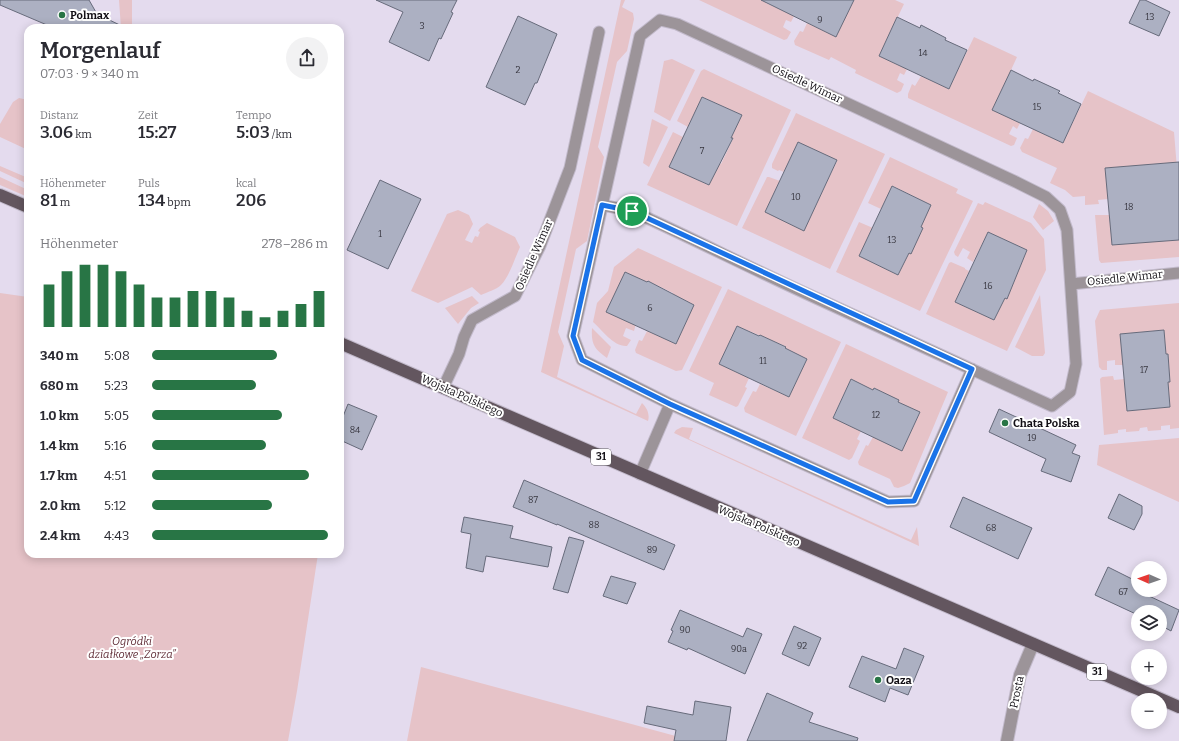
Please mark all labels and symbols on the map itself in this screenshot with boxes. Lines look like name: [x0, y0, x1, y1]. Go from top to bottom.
place label: Polmax: [70, 9, 110, 22]
marker: Polmax: [57, 10, 67, 20]
house number: 13: [1146, 12, 1154, 22]
house number: 9: [817, 15, 823, 25]
house number: 3: [419, 21, 425, 31]
house number: 14: [919, 48, 928, 58]
street label: Osiedle Wimar: [770, 62, 844, 106]
house number: 2: [516, 65, 521, 75]
house number: 15: [1033, 102, 1041, 112]
house number: 7: [700, 146, 705, 156]
house number: 10: [791, 192, 801, 202]
pin: [615, 194, 649, 228]
house number: 18: [1124, 202, 1134, 212]
street label: Osiedle Wimar: [513, 218, 555, 292]
house number: 1: [378, 229, 382, 239]
house number: 13: [888, 235, 896, 245]
street label: Osiedle Wimar: [1087, 268, 1164, 288]
house number: 16: [984, 281, 992, 291]
house number: 6: [647, 303, 653, 313]
house number: 11: [759, 356, 767, 366]
house number: 17: [1140, 365, 1149, 375]
street label: Wojska Polskiego: [419, 372, 505, 420]
house number: 12: [872, 410, 880, 420]
place label: Chata Polska: [1013, 417, 1080, 430]
marker: Chata Polska: [1000, 418, 1010, 428]
house number: 84: [350, 425, 361, 435]
house number: 19: [1028, 433, 1036, 443]
road number: 31: [591, 449, 611, 465]
house number: 87: [528, 495, 538, 505]
street label: Wojska Polskiego: [716, 503, 802, 549]
house number: 88: [589, 520, 599, 530]
house number: 68: [986, 523, 996, 533]
house number: 89: [647, 545, 657, 555]
north arrow: [1131, 561, 1167, 597]
house number: 67: [1118, 587, 1128, 597]
house number: 90: [679, 625, 691, 635]
park label: Ogródki działkowe „Zorza”: [88, 635, 177, 661]
house number: 92: [797, 641, 807, 651]
house number: 90a: [731, 644, 747, 654]
road number: 31: [1087, 664, 1107, 680]
place label: Oaza: [886, 674, 913, 687]
marker: Oaza: [873, 675, 883, 685]
street label: Prosta: [1007, 675, 1027, 709]

